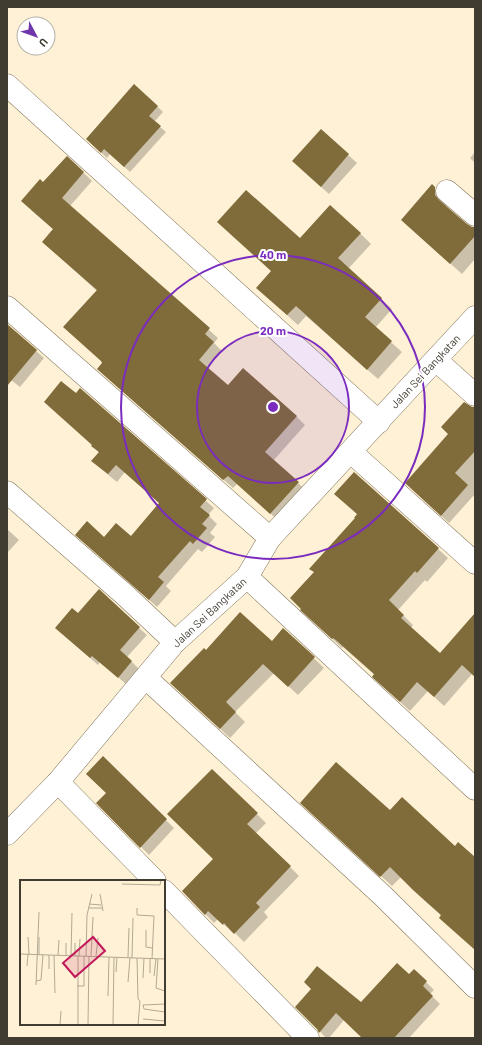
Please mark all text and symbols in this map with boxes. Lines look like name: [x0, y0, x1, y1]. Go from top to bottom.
north arrow: [16, 16, 56, 56]
text: U: [37, 36, 51, 50]
text: 40 m: [260, 247, 286, 261]
text: 20 m: [260, 323, 286, 337]
street label: Jalan Sei Bangkatan: [387, 331, 463, 411]
centre of rings: [266, 400, 280, 414]
street label: Jalan Sei Bangkatan: [169, 574, 249, 650]
inset map: [20, 880, 165, 1025]

